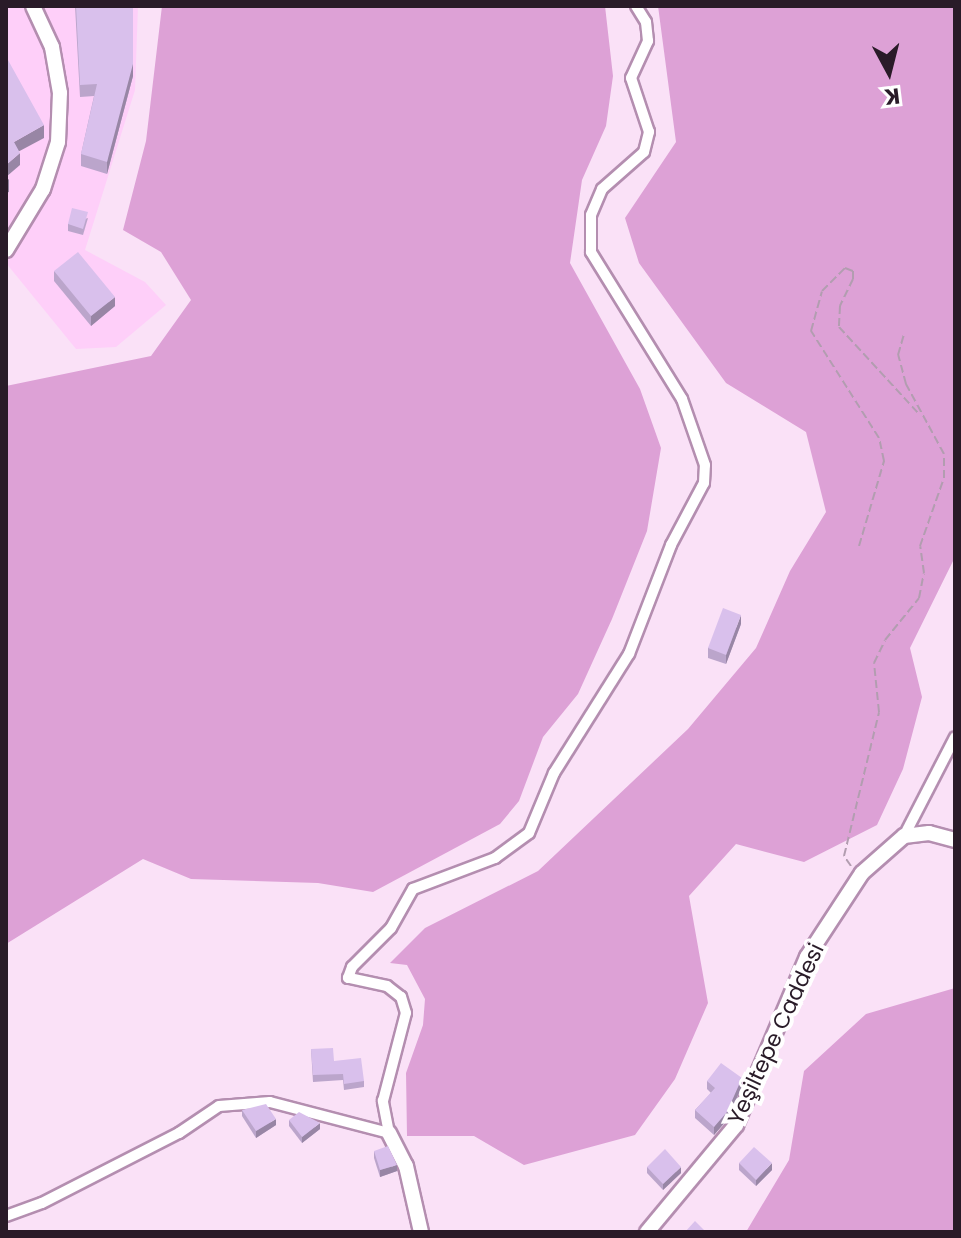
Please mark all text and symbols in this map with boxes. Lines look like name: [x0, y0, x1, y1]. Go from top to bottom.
north arrow: [849, 32, 929, 112]
text: K: [882, 80, 901, 113]
street label: Yeşiltepe Caddesi: [722, 939, 830, 1129]

